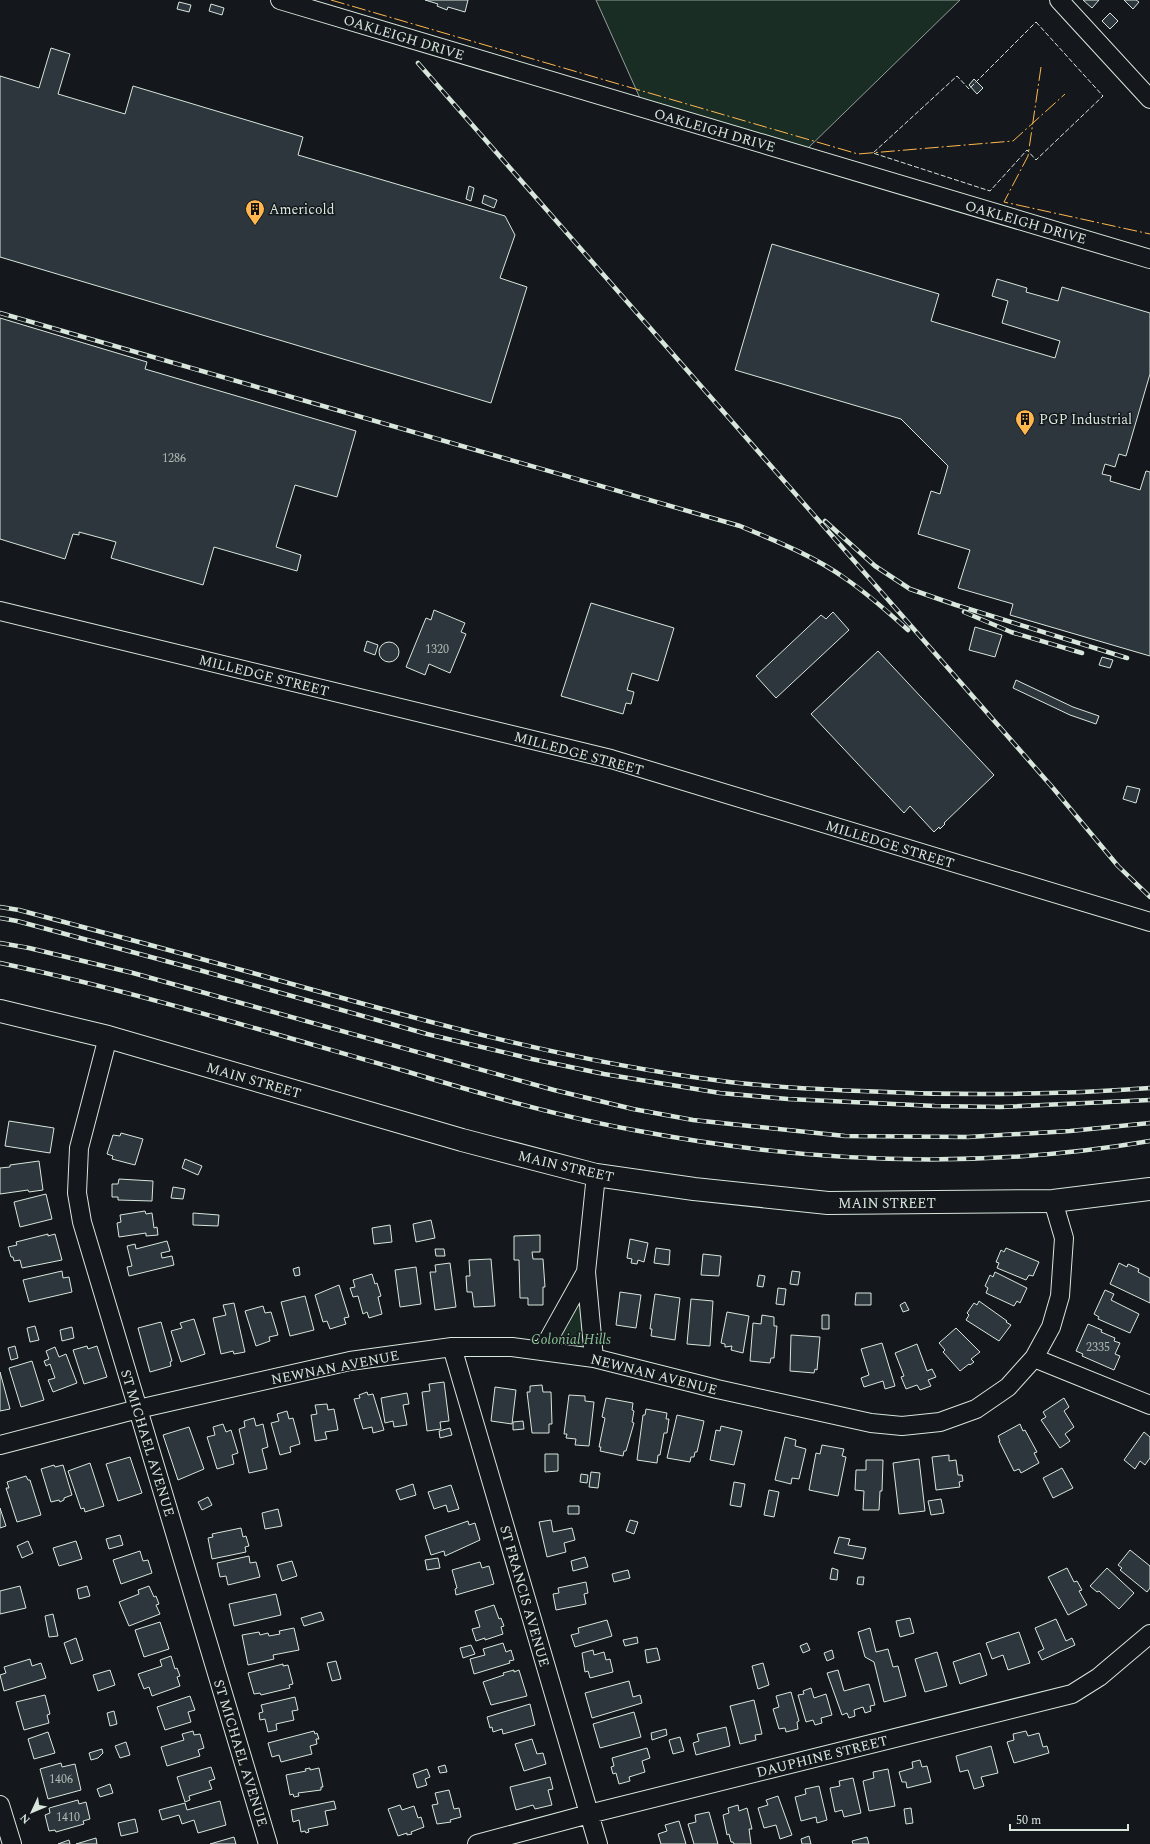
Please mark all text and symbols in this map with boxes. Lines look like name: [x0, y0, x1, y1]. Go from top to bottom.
street label: OAKLEIGH DRIVE: [341, 9, 467, 66]
street label: OAKLEIGH DRIVE: [652, 103, 778, 158]
street label: OAKLEIGH DRIVE: [963, 195, 1089, 250]
building icon: Americold: [244, 198, 266, 226]
place label: Americold: [269, 199, 335, 220]
building icon: PGP Industrial: [1014, 408, 1036, 436]
place label: PGP Industrial: [1039, 409, 1132, 430]
house number: 1286: [162, 449, 186, 468]
house number: 1320: [425, 640, 449, 659]
street label: MILLEDGE STREET: [197, 649, 331, 702]
street label: MILLEDGE STREET: [512, 726, 646, 781]
street label: MILLEDGE STREET: [823, 815, 957, 874]
street label: MAIN STREET: [204, 1057, 304, 1104]
street label: MAIN STREET: [516, 1145, 616, 1188]
street label: MAIN STREET: [838, 1193, 936, 1214]
park label: Colonial Hills: [531, 1329, 611, 1350]
house number: 2335: [1086, 1338, 1110, 1357]
street label: NEWNAN AVENUE: [269, 1345, 401, 1390]
street label: NEWNAN AVENUE: [588, 1349, 720, 1400]
street label: ST MICHAEL AVENUE: [115, 1367, 180, 1519]
street label: ST FRANCIS AVENUE: [494, 1523, 555, 1670]
street label: ST MICHAEL AVENUE: [208, 1677, 273, 1829]
street label: DAUPHINE STREET: [754, 1730, 890, 1783]
house number: 1406: [49, 1770, 73, 1789]
north arrow: [12, 1792, 52, 1832]
scale bar: [1010, 1806, 1128, 1832]
house number: 1410: [56, 1808, 80, 1827]
text: N: [16, 1809, 34, 1828]
text: 50 m: [1016, 1811, 1041, 1830]

